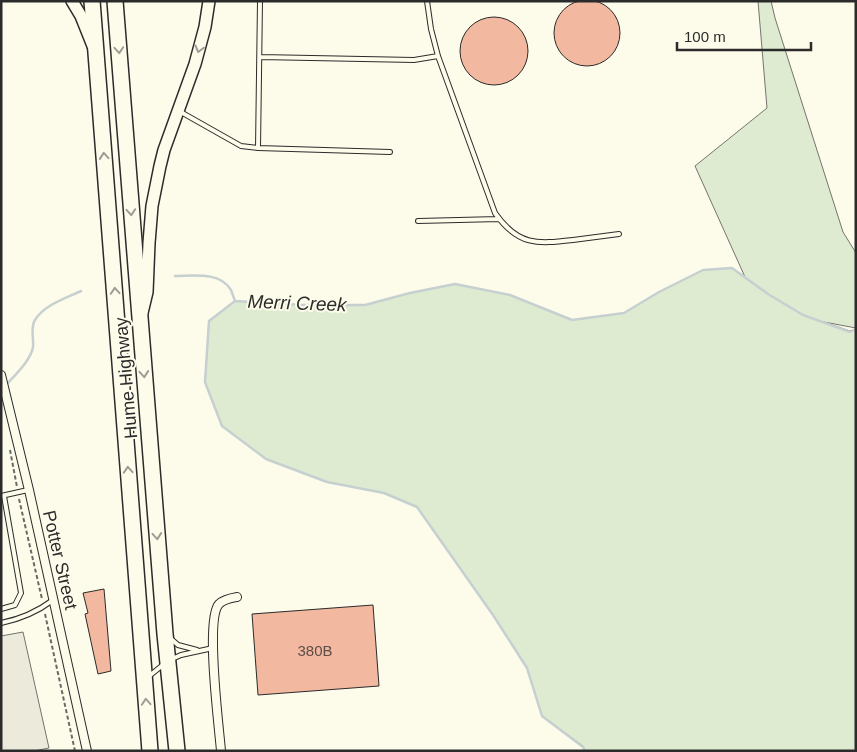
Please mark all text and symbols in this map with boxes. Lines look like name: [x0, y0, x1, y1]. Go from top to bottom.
scale bar: [677, 20, 811, 52]
text: 100 m: [684, 28, 726, 45]
one-way arrow: [195, 44, 205, 52]
one-way arrow: [113, 46, 124, 54]
one-way arrow: [99, 151, 110, 159]
one-way arrow: [126, 208, 137, 216]
one-way arrow: [109, 287, 120, 295]
water label: Merri Creek: [247, 291, 348, 315]
street label: Hume Highway: [111, 316, 141, 440]
one-way arrow: [138, 370, 149, 378]
one-way arrow: [123, 466, 134, 474]
street label: Potter Street: [39, 509, 81, 611]
one-way arrow: [151, 532, 162, 540]
house number: 380B: [297, 642, 333, 659]
one-way arrow: [141, 698, 152, 706]

